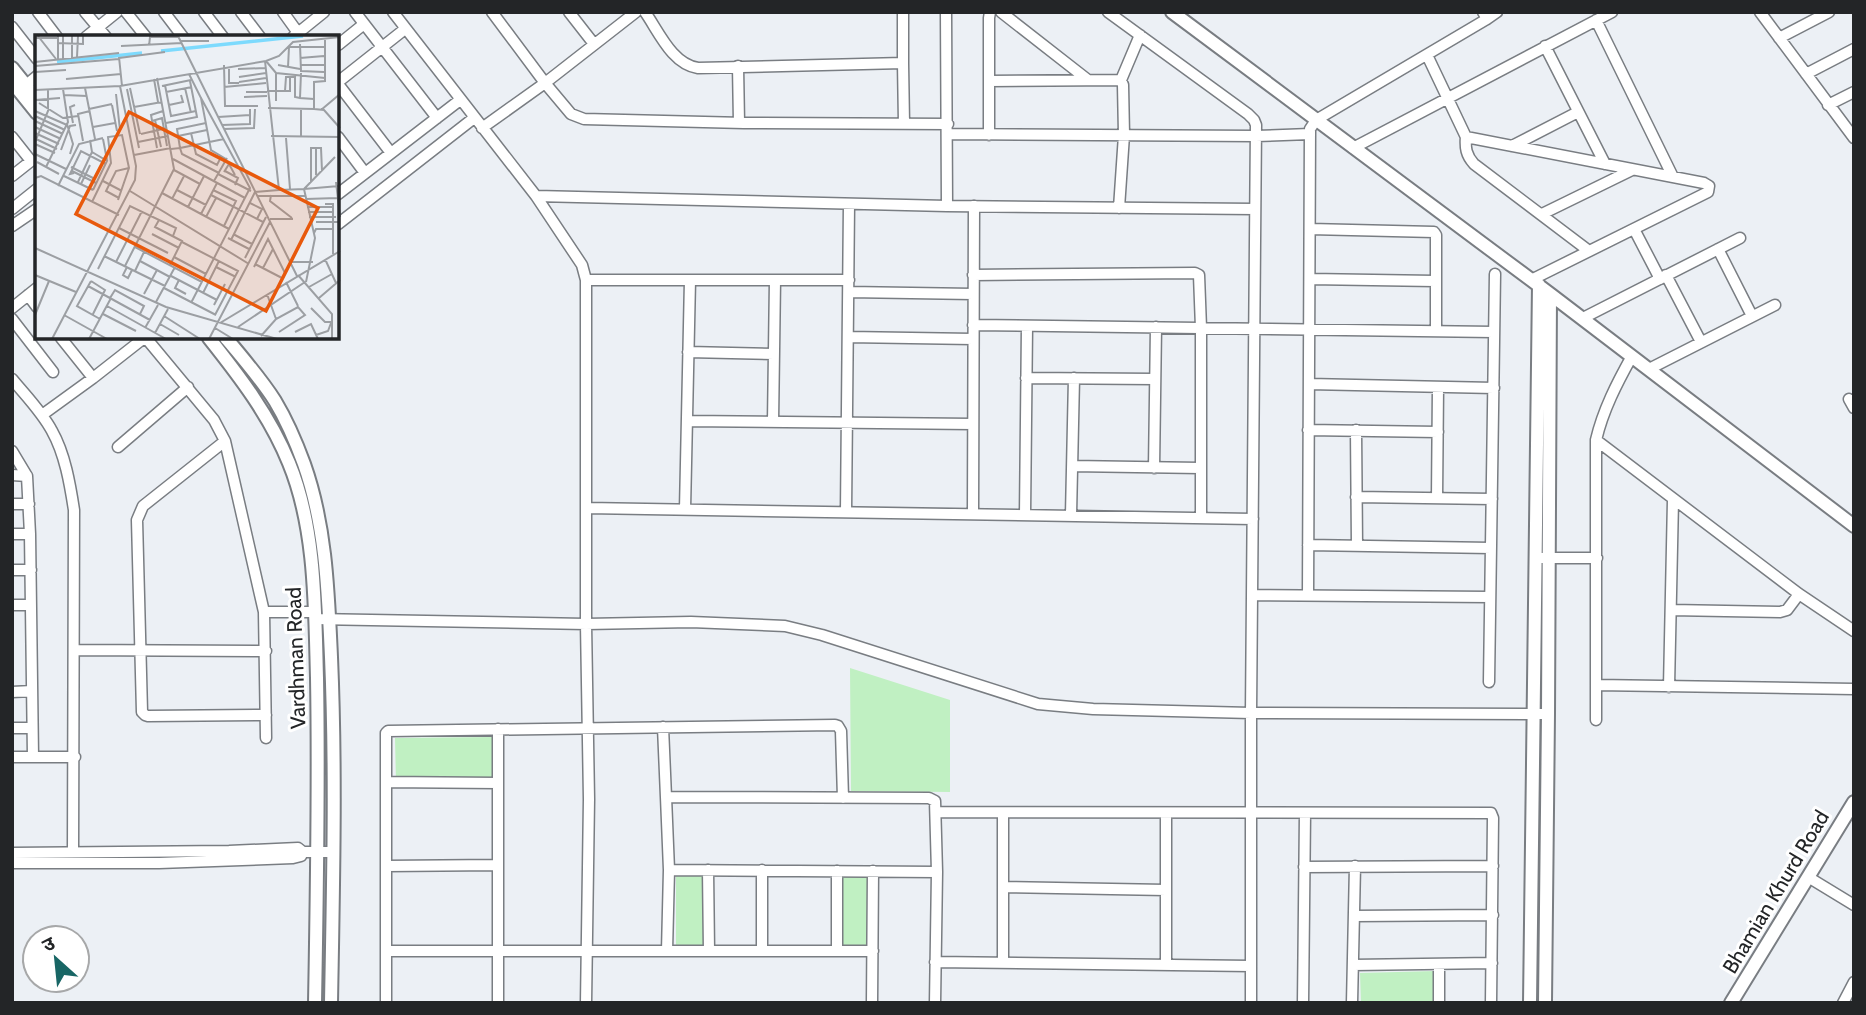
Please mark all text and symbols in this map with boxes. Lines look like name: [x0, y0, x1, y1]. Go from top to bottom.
inset map: [35, 35, 340, 340]
street label: Vardhman Road: [281, 587, 310, 729]
street label: Bhamian Khurd Road: [1717, 806, 1834, 978]
north arrow: [21, 924, 91, 994]
text: उ: [38, 931, 59, 957]

